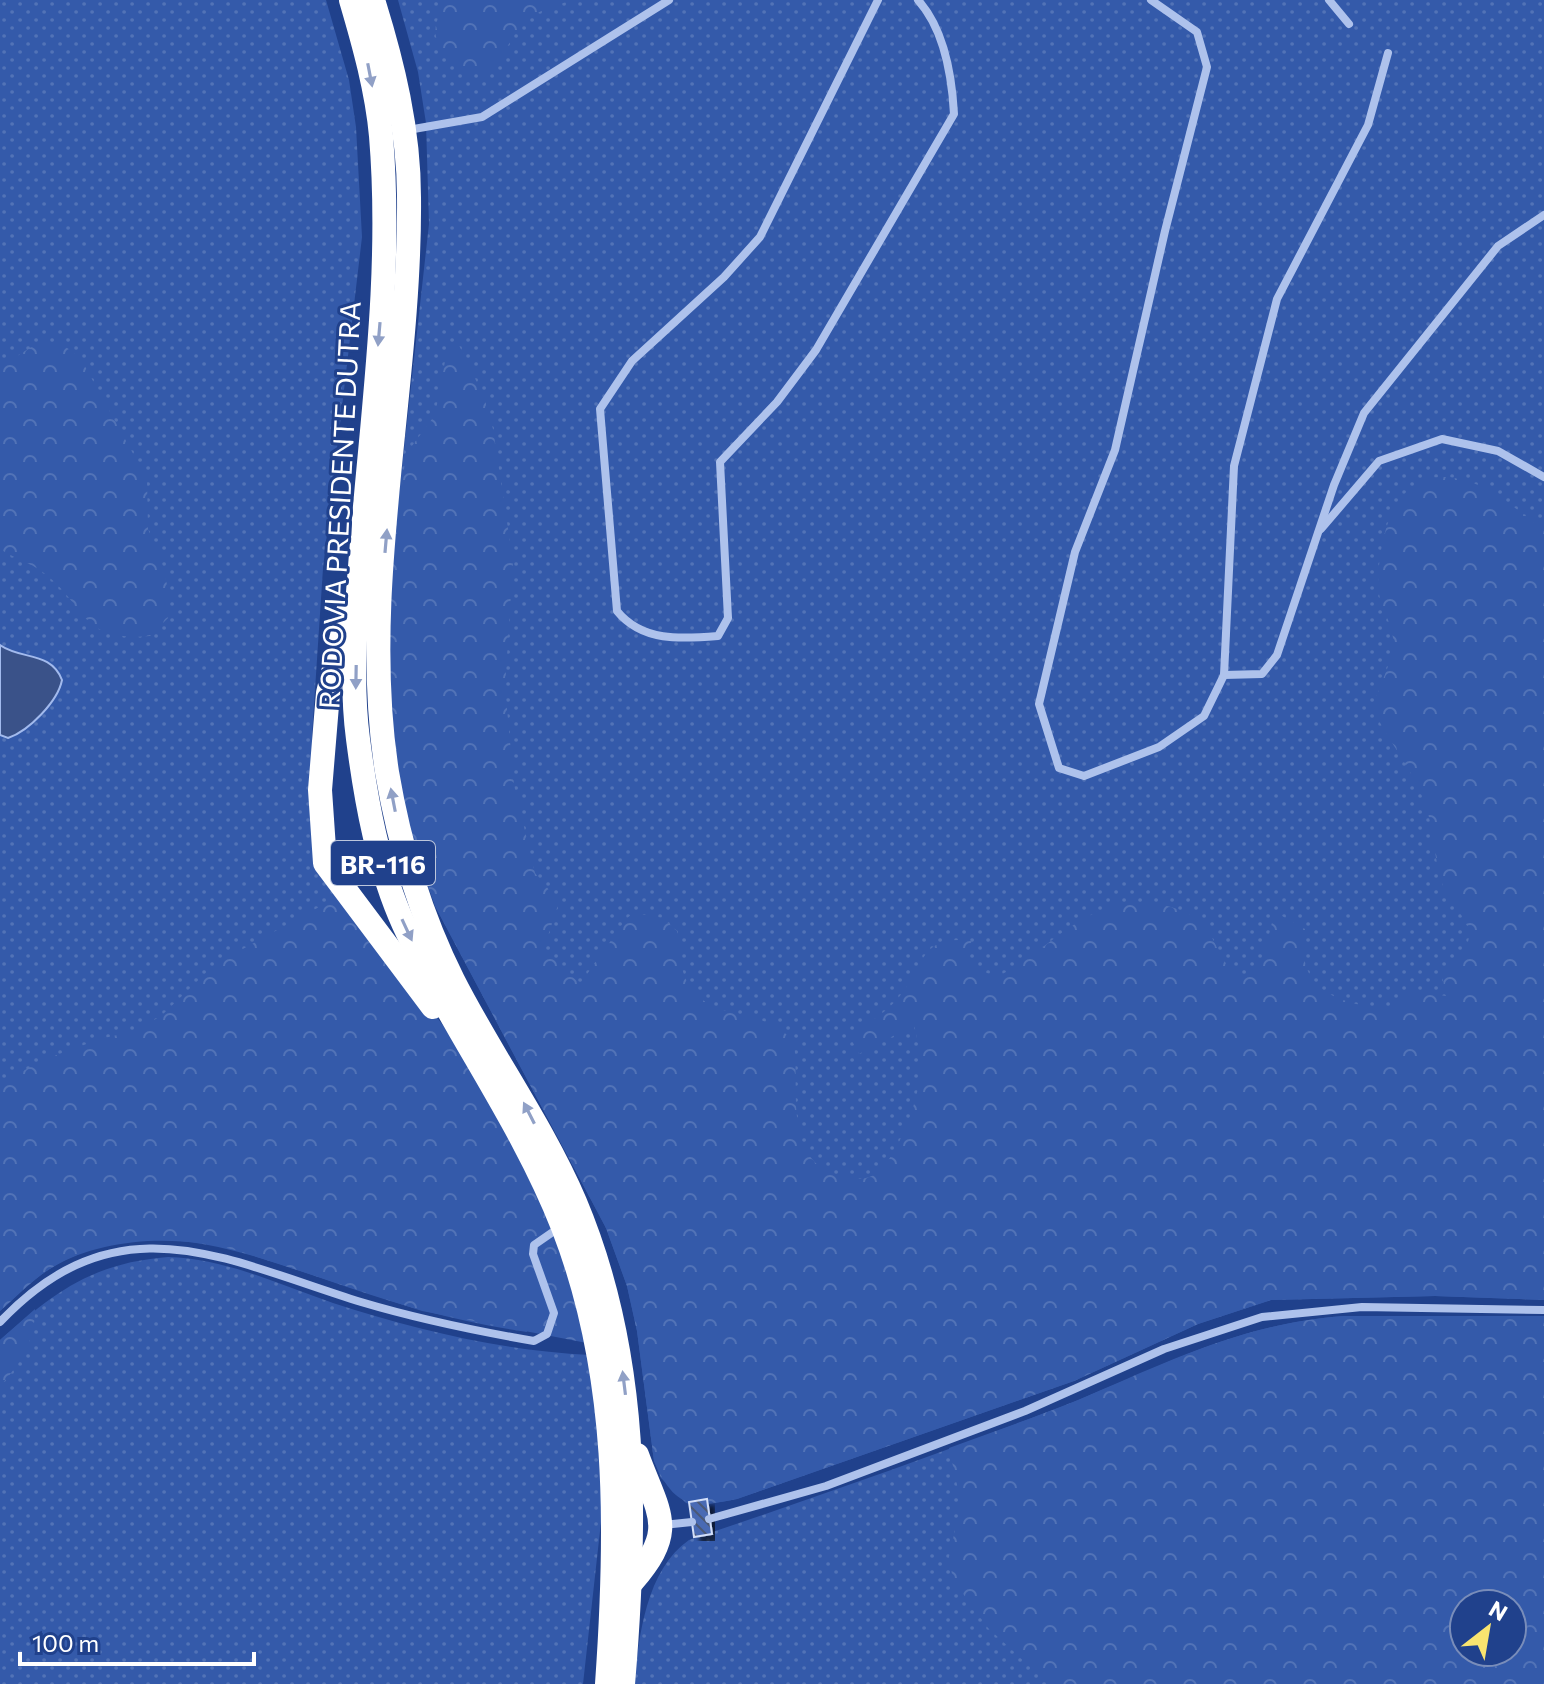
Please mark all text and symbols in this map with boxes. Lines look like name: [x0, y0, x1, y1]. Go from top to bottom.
one-way arrow: [364, 63, 376, 88]
street label: RODOVIA PRESIDENTE DUTRA: [311, 300, 367, 710]
one-way arrow: [372, 322, 385, 347]
one-way arrow: [379, 528, 392, 553]
one-way arrow: [350, 665, 362, 690]
one-way arrow: [386, 787, 398, 812]
road number: BR-116: [331, 841, 435, 885]
one-way arrow: [400, 919, 414, 942]
one-way arrow: [522, 1102, 536, 1125]
one-way arrow: [617, 1370, 630, 1395]
north arrow: [1448, 1588, 1528, 1668]
text: N: [1485, 1595, 1513, 1626]
scale bar: [20, 1616, 254, 1666]
text: 100 m: [32, 1628, 99, 1657]

